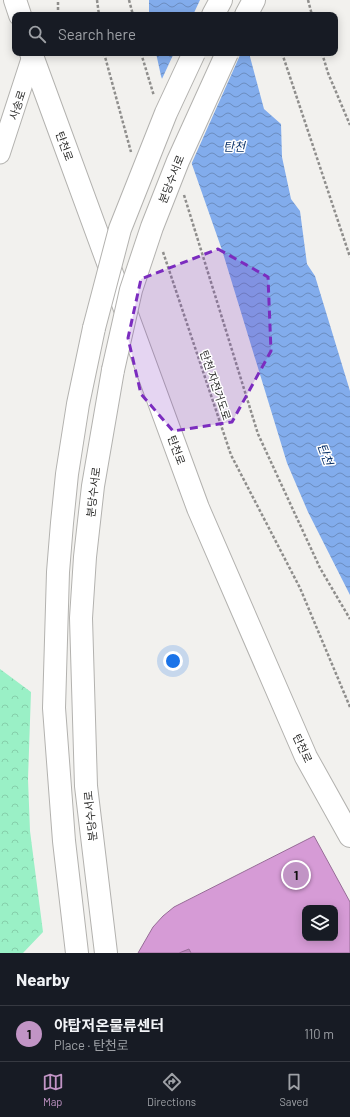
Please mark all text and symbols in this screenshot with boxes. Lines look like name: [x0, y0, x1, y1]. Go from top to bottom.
search box: [12, 12, 338, 56]
icon: search: [26, 23, 48, 45]
text: Search here: [58, 25, 136, 43]
street label: 사송로: [6, 89, 28, 121]
street label: 탄천로: [54, 130, 76, 162]
water label: 탄천: [223, 139, 247, 153]
street label: 분당수서로: [155, 153, 187, 205]
street label: 탄천 자전거도로: [198, 348, 234, 422]
street label: 탄천로: [166, 434, 188, 466]
water label: 탄천: [316, 441, 337, 469]
street label: 분당수서로: [83, 466, 103, 518]
your location: [163, 651, 183, 671]
street label: 탄천로: [291, 731, 315, 765]
street label: 분당수서로: [81, 790, 99, 842]
pin: 1: [283, 860, 309, 890]
map controls: [302, 905, 338, 941]
button: layers: [302, 905, 338, 941]
text: Nearby: [16, 969, 70, 989]
text: 야탑저온물류센터: [54, 1016, 164, 1034]
text: 1: [27, 1026, 31, 1042]
text: 110 m: [304, 1026, 334, 1042]
text: Place · 탄천로: [54, 1037, 129, 1053]
tab: Map: [42, 1071, 64, 1108]
tab: Directions: [147, 1071, 196, 1108]
tab: Saved: [279, 1071, 308, 1108]

